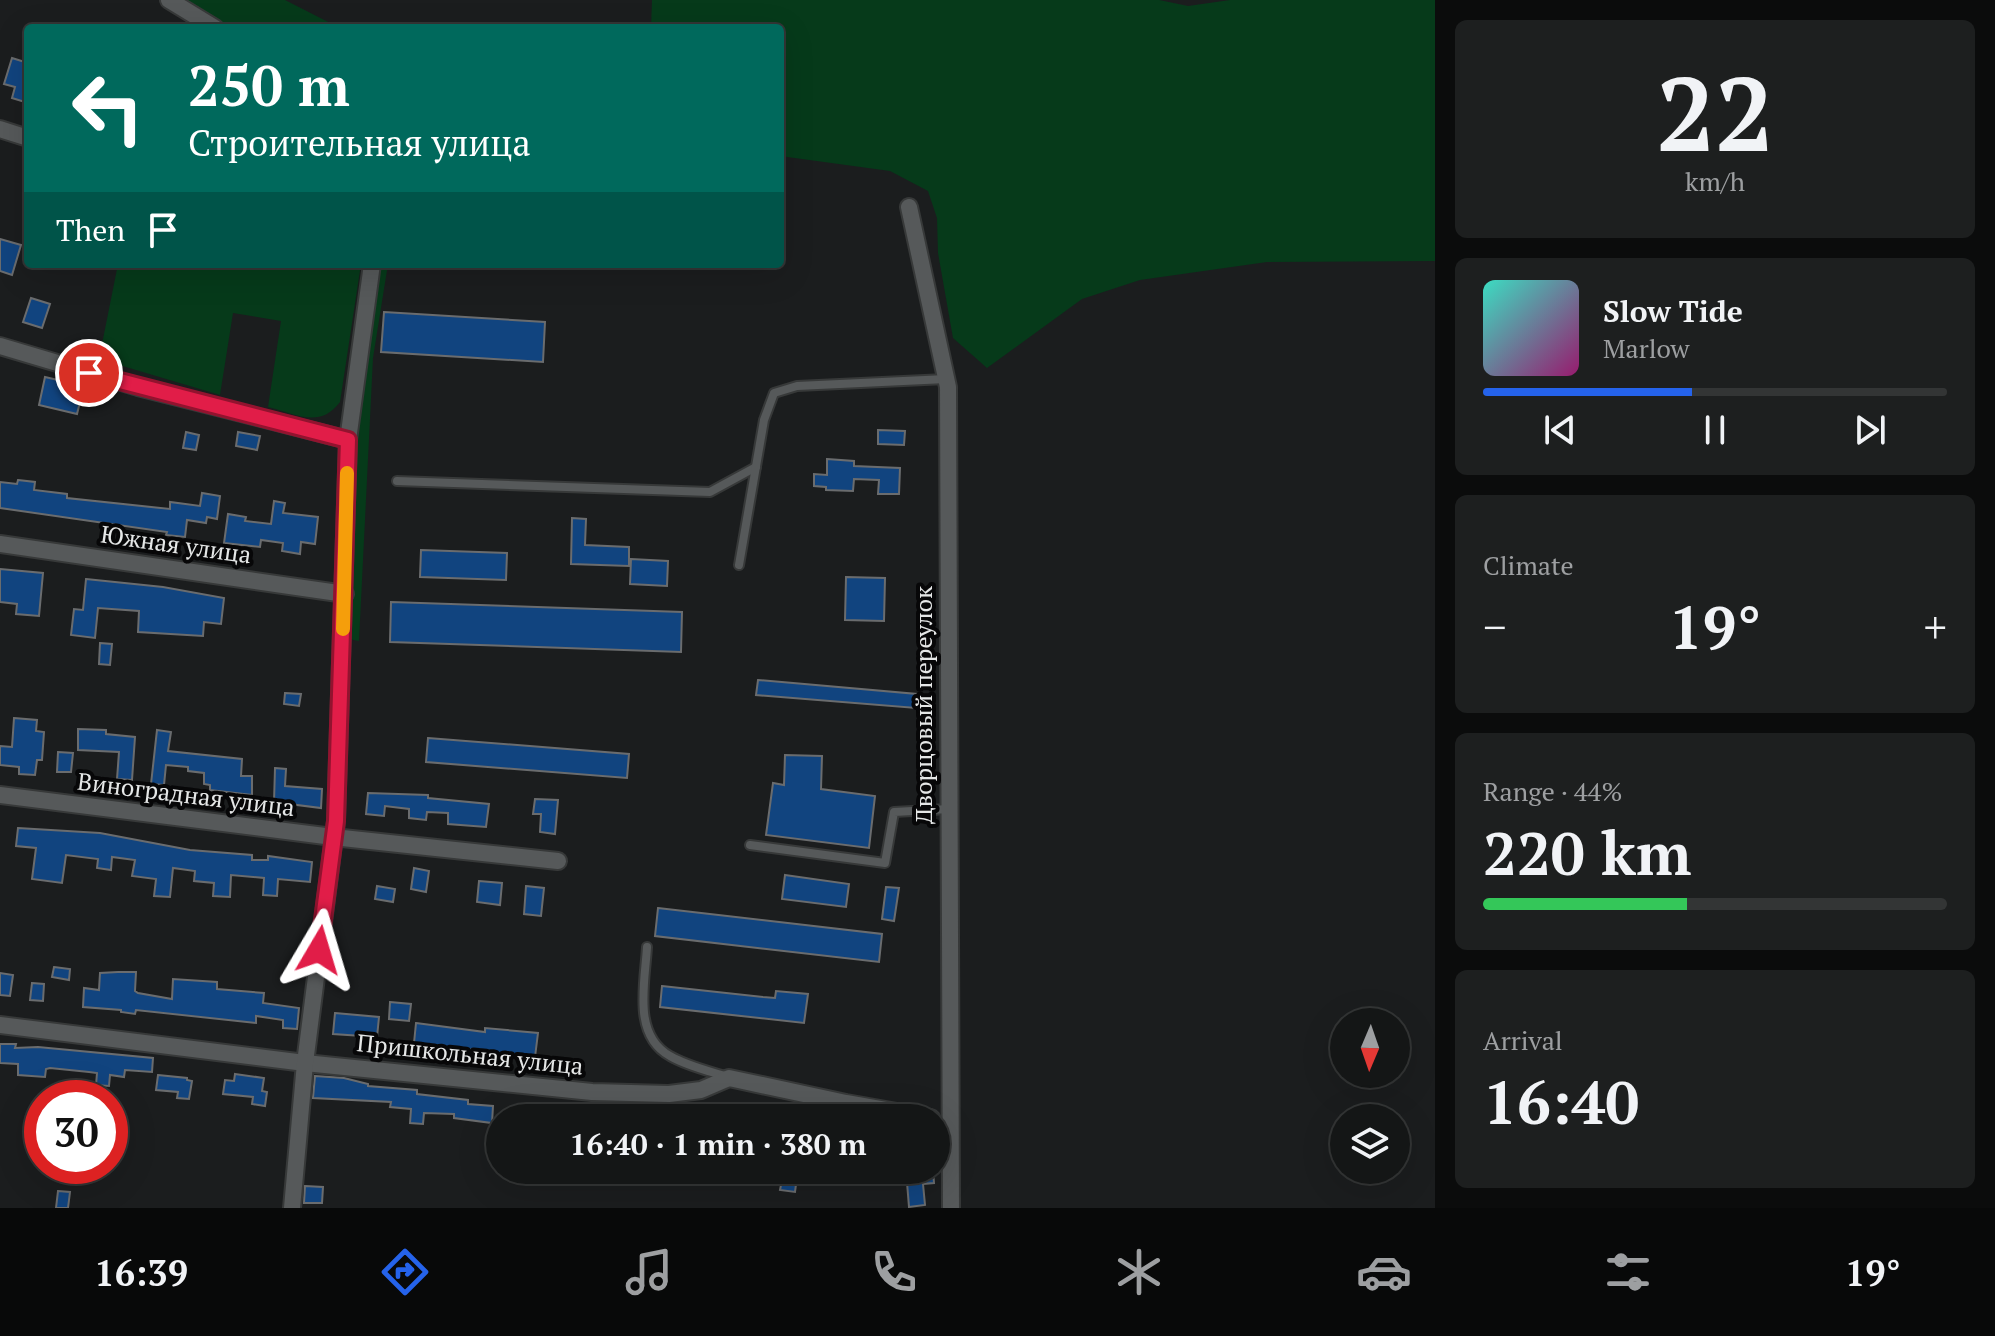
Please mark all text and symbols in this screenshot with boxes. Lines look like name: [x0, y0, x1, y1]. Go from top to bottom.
text: 22: [1656, 43, 1774, 181]
text: 250 m: [188, 48, 350, 122]
icon: left: [56, 56, 160, 160]
text: Строительная улица: [188, 119, 531, 166]
text: km/h: [1685, 164, 1745, 198]
icon: arrive: [141, 208, 185, 252]
text: Then: [56, 210, 125, 250]
text: Slow Tide: [1603, 291, 1743, 331]
text: Marlow: [1603, 331, 1689, 365]
pin: [55, 339, 123, 407]
icon: arrive: [67, 351, 111, 395]
icon: previous: [1538, 408, 1582, 452]
icon: pause: [1693, 408, 1737, 452]
icon: next: [1848, 408, 1892, 452]
street label: Южная улица: [99, 518, 253, 570]
text: Climate: [1483, 548, 1574, 582]
street label: Дворцовый переулок: [907, 586, 939, 824]
text: 19°: [1669, 587, 1761, 666]
text: −: [1483, 597, 1506, 656]
text: +: [1924, 597, 1947, 656]
street label: Виноградная улица: [76, 765, 297, 823]
text: Range · 44%: [1483, 774, 1622, 808]
text: 220 km: [1483, 813, 1691, 892]
position arrow: [277, 908, 361, 992]
north arrow: [1330, 1008, 1410, 1088]
map controls: [1330, 1008, 1410, 1184]
text: Arrival: [1483, 1023, 1563, 1057]
street label: Пришкольная улица: [355, 1026, 585, 1082]
text: 16:40: [1483, 1062, 1639, 1141]
speed limit sign: 30: [24, 1080, 128, 1184]
button: layers: [1330, 1104, 1410, 1184]
text: 16:40 · 1 min · 380 m: [570, 1124, 866, 1164]
icon: directions: [377, 1244, 433, 1300]
icon: music: [621, 1244, 677, 1300]
icon: phone: [866, 1244, 922, 1300]
icon: climate: [1111, 1244, 1167, 1300]
icon: car: [1356, 1244, 1412, 1300]
icon: filters: [1600, 1244, 1656, 1300]
text: 16:39: [94, 1249, 188, 1296]
text: 19°: [1845, 1249, 1901, 1296]

